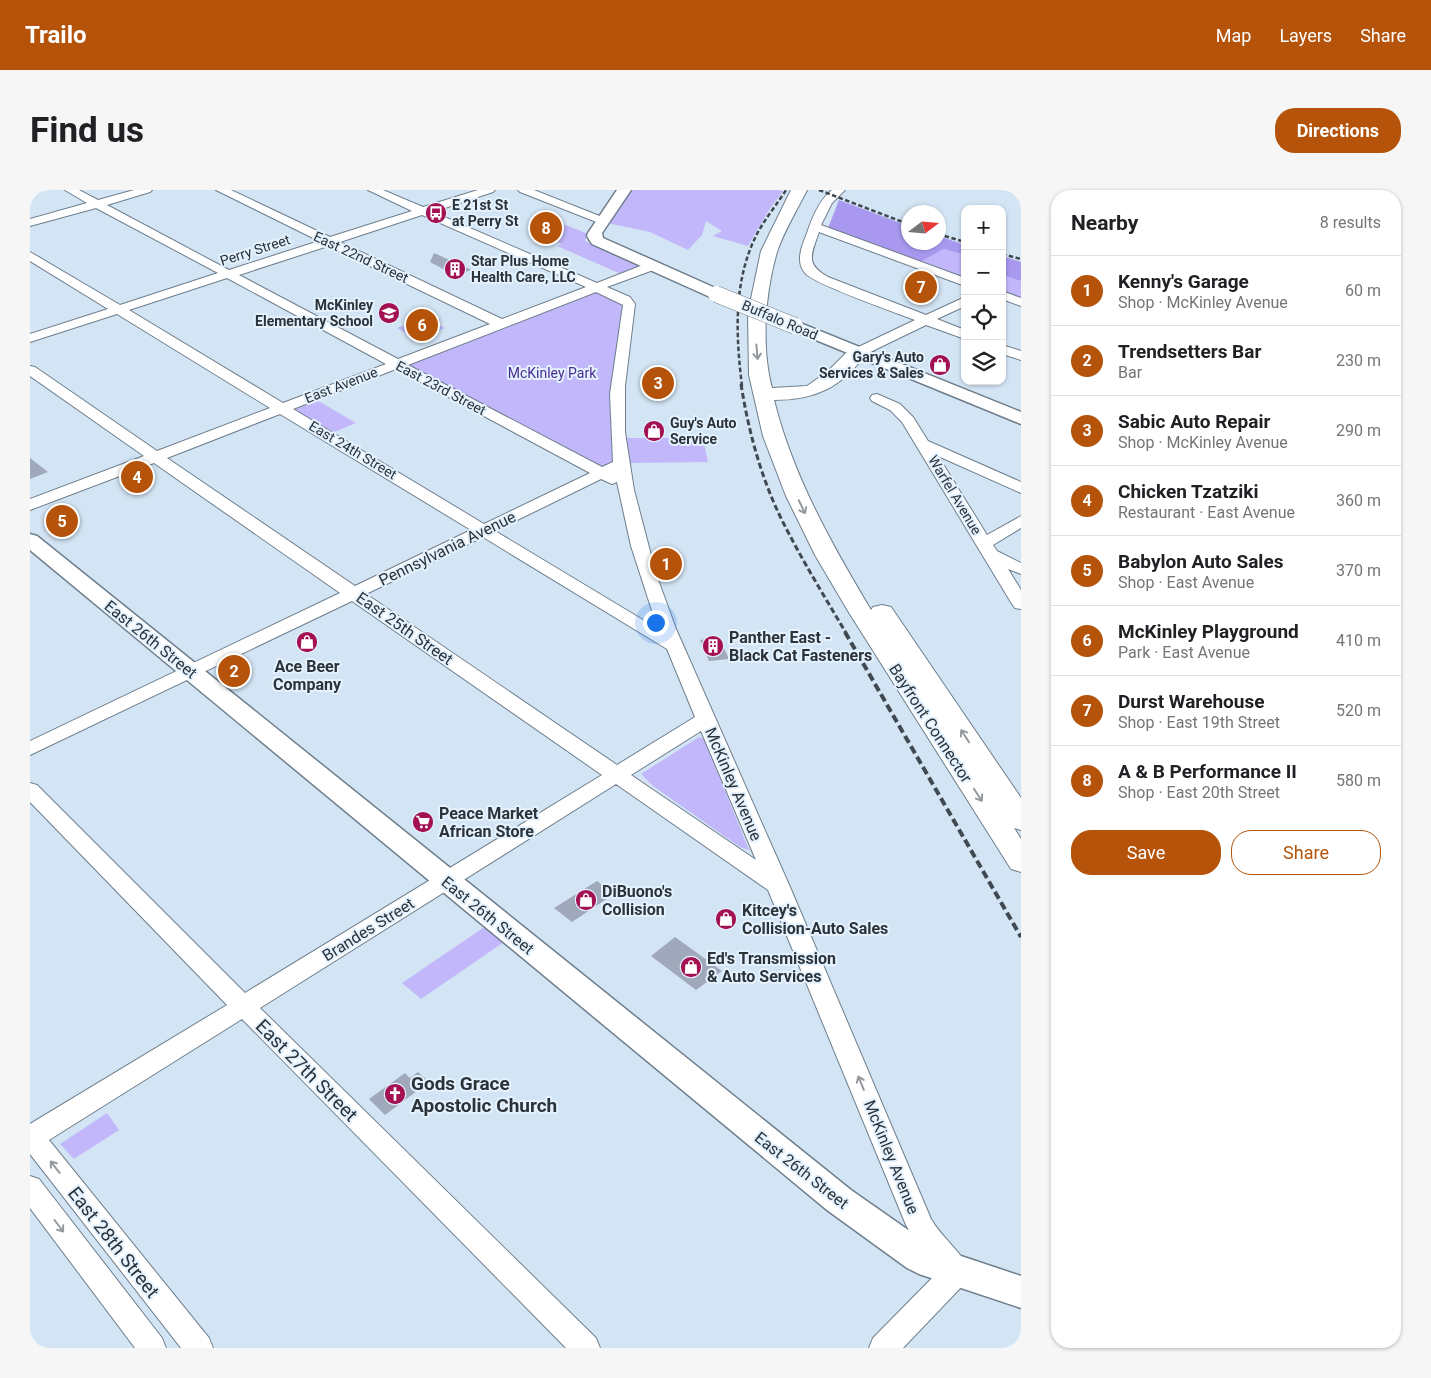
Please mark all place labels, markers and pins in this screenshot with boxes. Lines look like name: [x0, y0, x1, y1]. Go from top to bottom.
place label: E 21st St at Perry St: [452, 197, 519, 229]
bus stop icon: E 21st St at Perry St: [424, 201, 448, 225]
pin: 8: [530, 209, 562, 247]
place label: Star Plus Home Health Care, LLC: [471, 253, 576, 285]
building icon: Star Plus Home Health Care, LLC: [443, 257, 467, 281]
pin: 7: [905, 268, 937, 306]
place label: McKinley Elementary School: [255, 297, 374, 329]
school or university icon: McKinley Elementary School: [377, 301, 401, 325]
pin: 6: [406, 306, 438, 344]
place label: Gary's Auto Services & Sales: [819, 349, 924, 381]
shop icon: Gary's Auto Services & Sales: [928, 353, 952, 377]
pin: 3: [642, 364, 674, 402]
place label: Guy's Auto Service: [670, 415, 737, 447]
shop icon: Guy's Auto Service: [642, 419, 666, 443]
pin: 4: [121, 458, 153, 496]
pin: 5: [46, 502, 78, 540]
pin: 1: [650, 545, 682, 583]
place label: Panther East - Black Cat Fasteners: [729, 628, 872, 665]
shop icon: Ace Beer Company: [295, 630, 319, 654]
building icon: Panther East - Black Cat Fasteners: [701, 634, 725, 658]
pin: 2: [218, 652, 250, 690]
place label: Ace Beer Company: [273, 657, 342, 694]
place label: Peace Market African Store: [439, 804, 539, 841]
supermarket icon: Peace Market African Store: [411, 810, 435, 834]
place label: DiBuono's Collision: [602, 882, 672, 919]
shop icon: DiBuono's Collision: [574, 888, 598, 912]
place label: Kitcey's Collision-Auto Sales: [742, 901, 888, 938]
shop icon: Kitcey's Collision-Auto Sales: [714, 907, 738, 931]
place label: Ed's Transmission & Auto Services: [707, 949, 836, 986]
shop icon: Ed's Transmission & Auto Services: [679, 955, 703, 979]
place label: Gods Grace Apostolic Church: [411, 1072, 557, 1117]
church icon: Gods Grace Apostolic Church: [383, 1082, 407, 1106]

